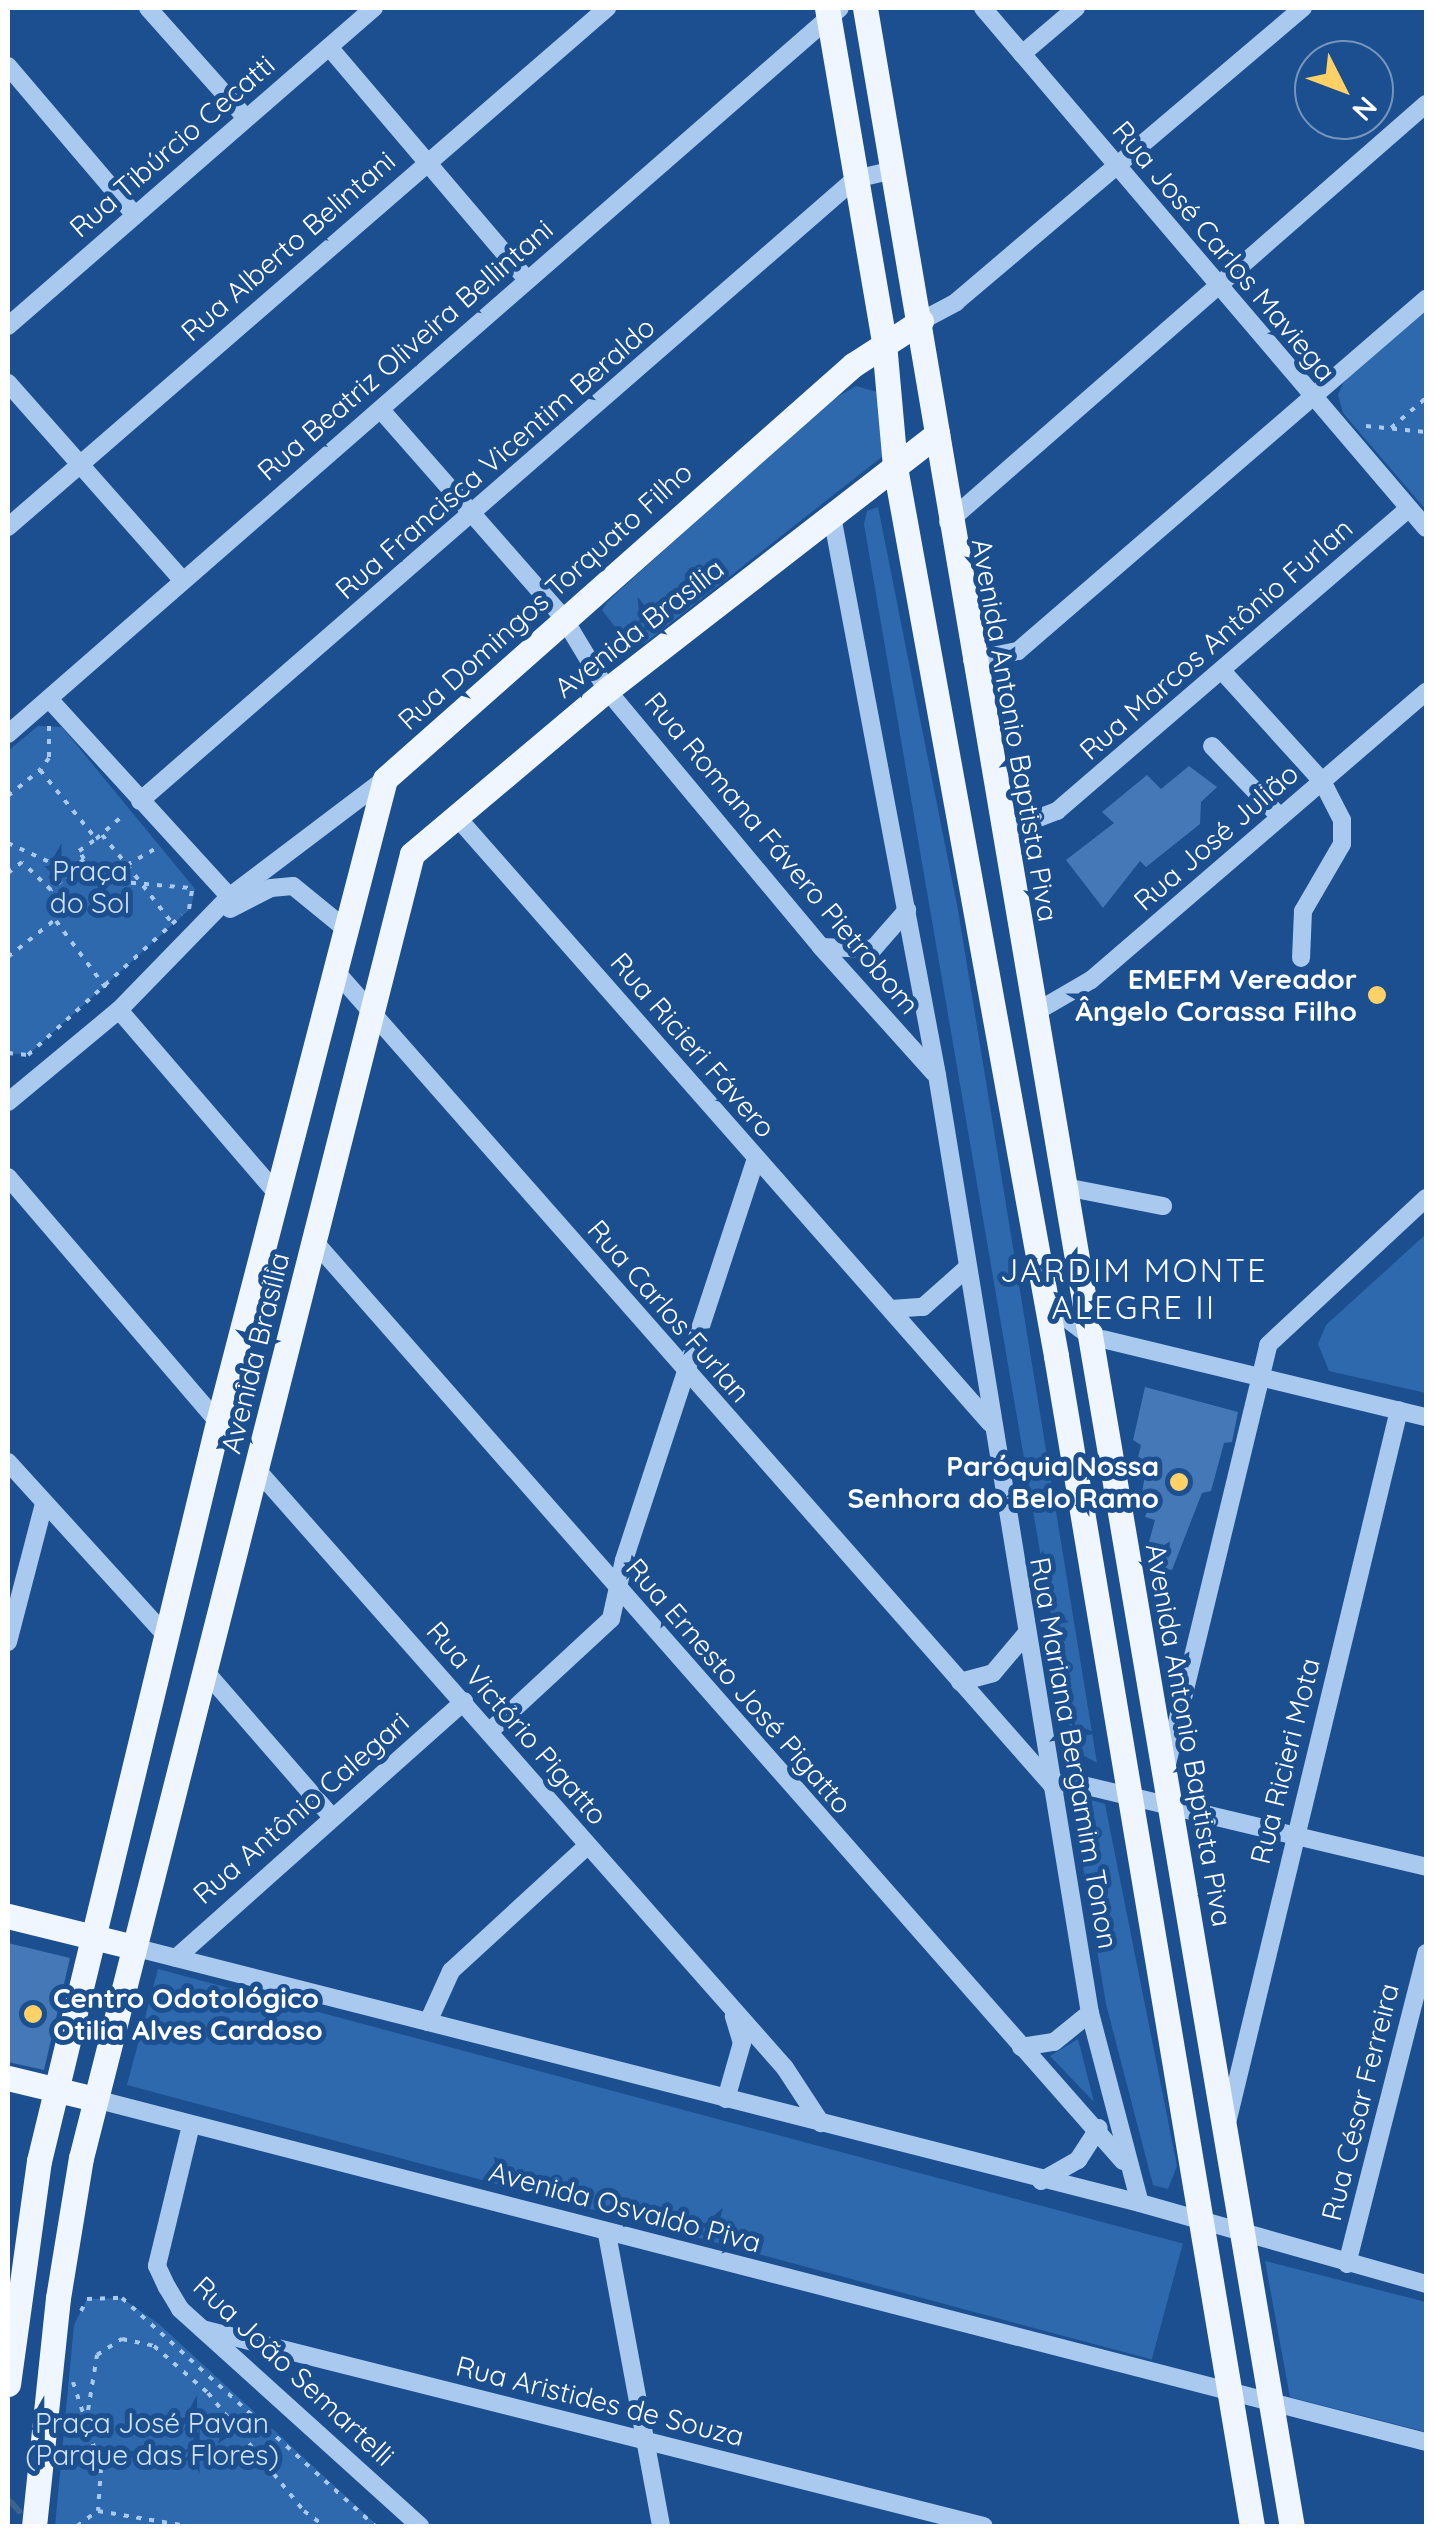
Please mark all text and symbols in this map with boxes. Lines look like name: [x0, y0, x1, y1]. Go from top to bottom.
north arrow: [1294, 40, 1394, 140]
street label: Rua Tibúrcio Cecatti: [63, 48, 281, 244]
text: N: [1345, 90, 1385, 128]
street label: Rua José Carlos Maviega: [1105, 114, 1343, 388]
street label: Rua Alberto Belintani: [174, 144, 402, 348]
street label: Rua Beatriz Oliveira Bellintani: [250, 212, 560, 488]
street label: Rua Francisca Vicentim Beraldo: [328, 310, 662, 606]
street label: Rua Domingos Torquato Filho: [391, 455, 699, 737]
street label: Rua Marcos Antônio Furlan: [1073, 511, 1359, 767]
street label: Avenida Antonio Baptista Piva: [965, 536, 1065, 924]
street label: Avenida Brasília: [548, 551, 730, 705]
street label: Rua Romana Fávero Pietrobom: [638, 685, 926, 1021]
street label: Rua José Julião: [1127, 756, 1305, 918]
park label: Praça do Sol: [50, 854, 130, 920]
street label: Rua Ricieri Fávero: [604, 946, 782, 1144]
place label: EMEFM Vereador Ângelo Corassa Filho: [1075, 962, 1357, 1028]
marker: EMEFM Vereador Ângelo Corassa Filho: [1366, 984, 1388, 1006]
street label: Rua Carlos Furlan: [581, 1213, 757, 1409]
street label: Avenida Brasília: [214, 1249, 296, 1457]
district label: JARDIM MONTE ALEGRE II: [1000, 1252, 1268, 1327]
place label: Paróquia Nossa Senhora do Belo Ramo: [847, 1449, 1159, 1515]
marker: Paróquia Nossa Senhora do Belo Ramo: [1168, 1471, 1190, 1493]
street label: Avenida Antonio Baptista Piva: [1139, 1541, 1239, 1929]
street label: Rua Ernesto José Pigatto: [619, 1552, 859, 1820]
street label: Rua Mariana Bergamim Tonon: [1023, 1555, 1125, 1951]
street label: Rua Victório Pigatto: [419, 1614, 615, 1832]
street label: Rua Ricieri Mota: [1243, 1655, 1327, 1867]
street label: Rua Antônio Calegari: [186, 1705, 416, 1911]
street label: Rua César Ferreira: [1314, 1980, 1406, 2224]
place label: Centro Odotológico Otilia Alves Cardoso: [53, 1981, 323, 2047]
marker: Centro Odotológico Otilia Alves Cardoso: [22, 2003, 44, 2025]
street label: Avenida Osvaldo Piva: [485, 2155, 765, 2259]
street label: Rua João Semartelli: [187, 2269, 401, 2473]
street label: Rua Aristides de Souza: [453, 2349, 747, 2453]
park label: Praça José Pavan (Parque das Flores): [25, 2406, 279, 2472]

